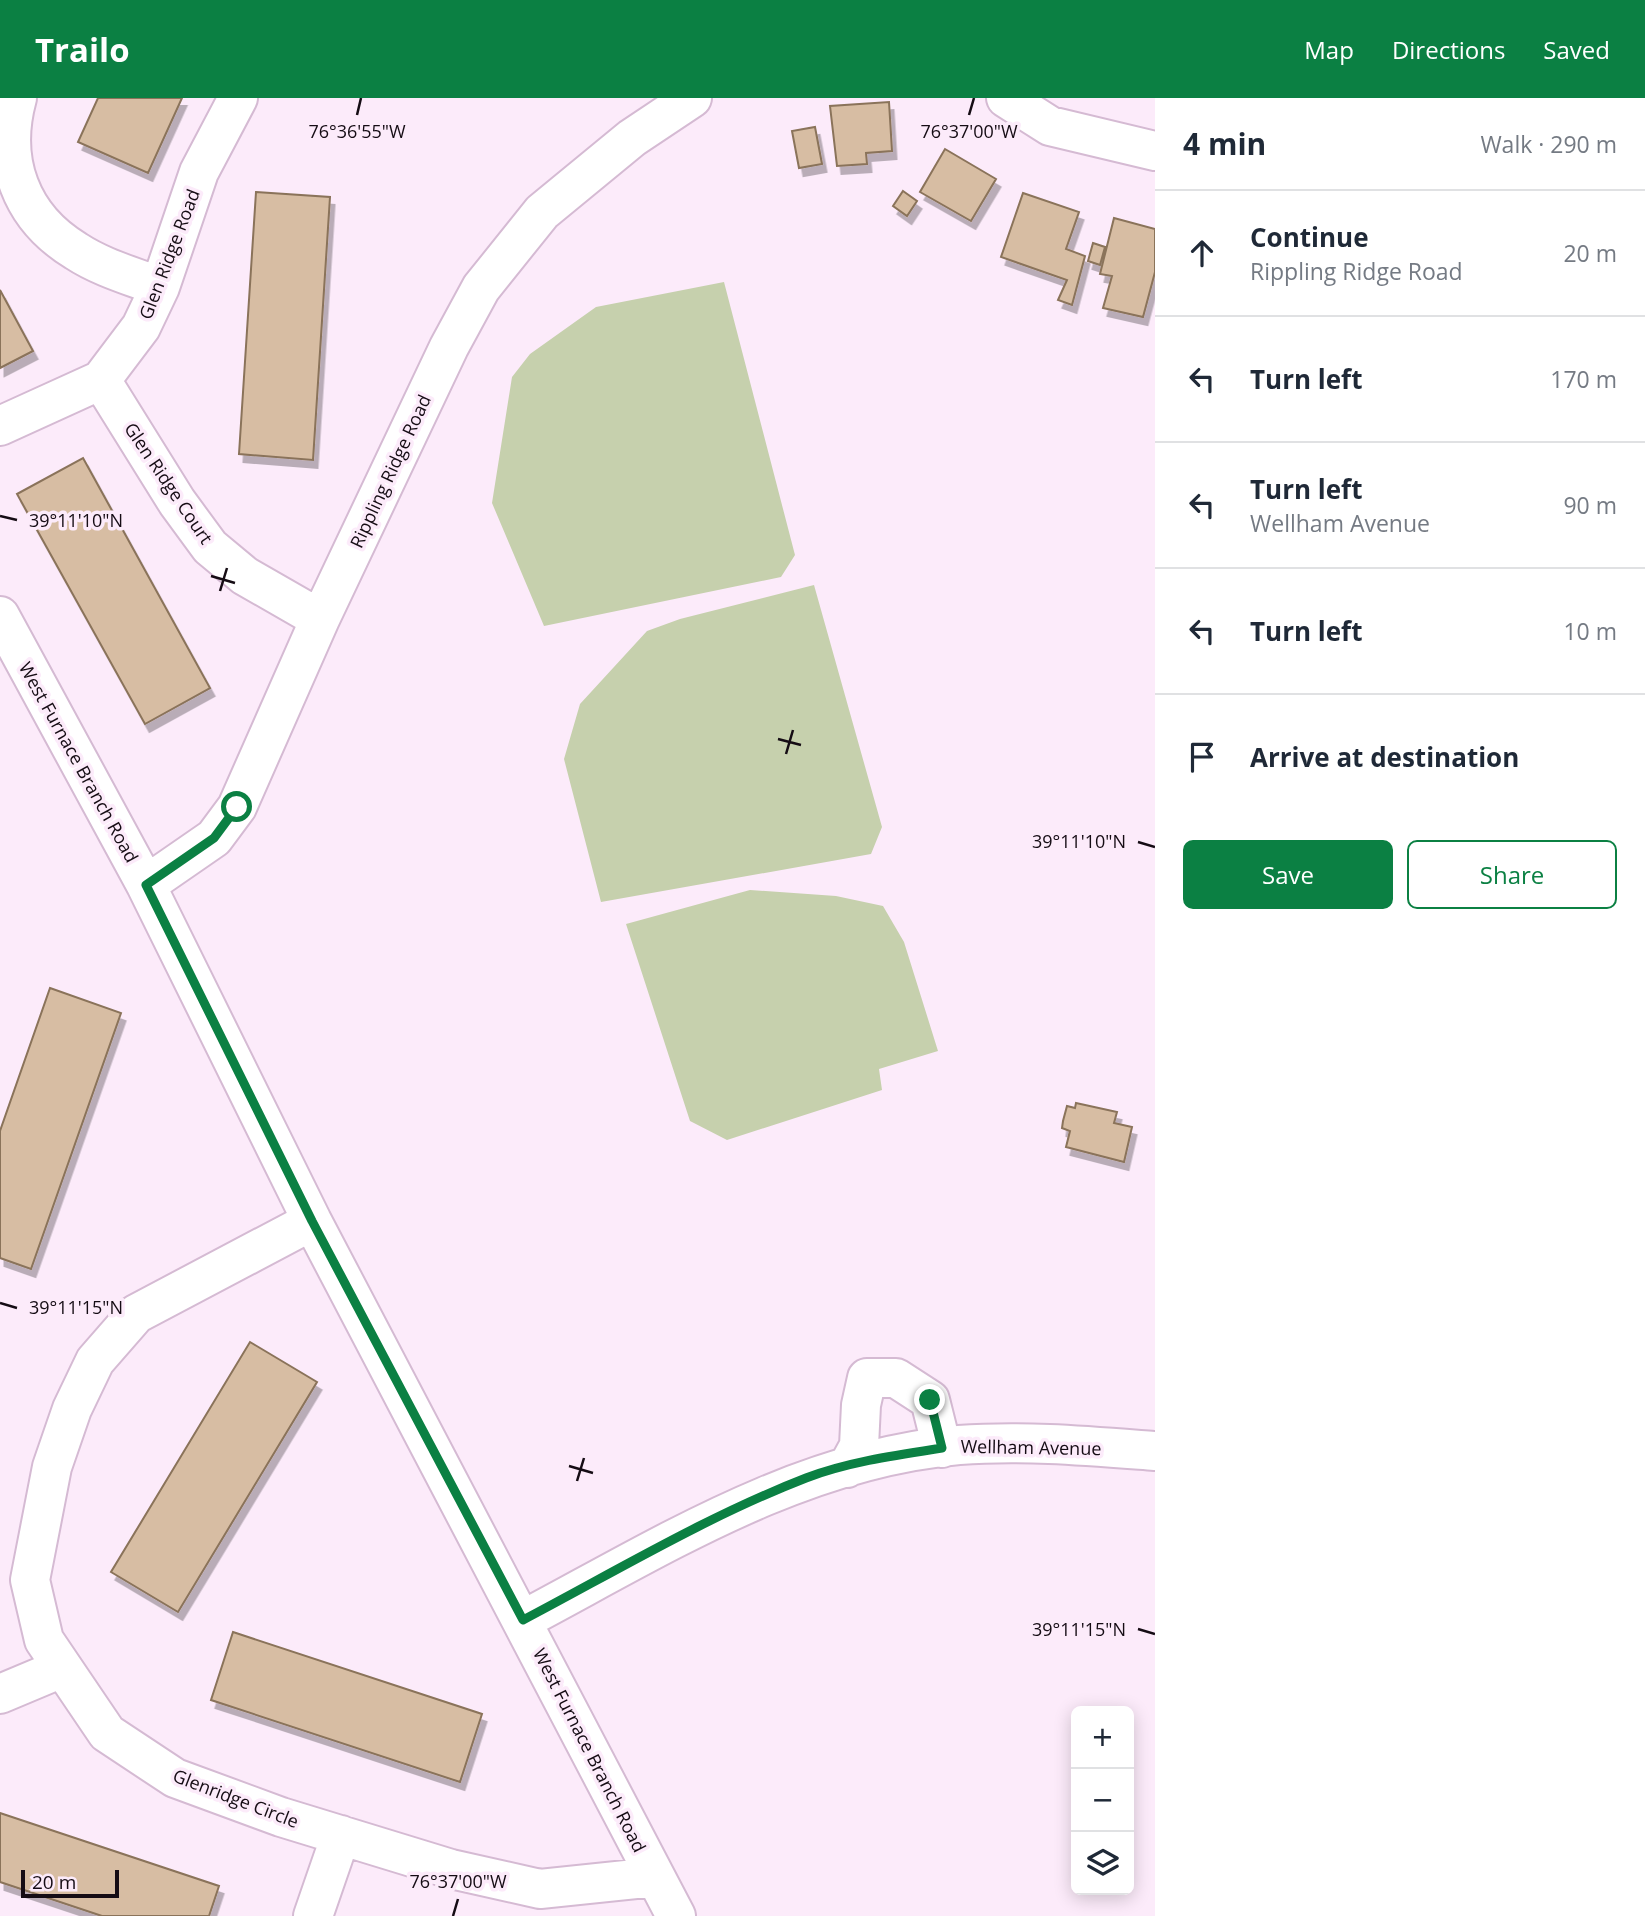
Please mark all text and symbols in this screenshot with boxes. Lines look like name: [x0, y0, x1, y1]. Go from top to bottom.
text: Trailo: [35, 27, 130, 72]
text: Map: [1304, 33, 1354, 66]
text: Directions: [1392, 33, 1505, 66]
text: Saved: [1543, 33, 1610, 66]
text: 76°36'55"W: [308, 119, 406, 143]
text: 76°37'00"W: [920, 119, 1018, 143]
text: 4 min: [1183, 123, 1266, 164]
text: Walk · 290 m: [1480, 128, 1617, 160]
street label: Glen Ridge Road: [133, 185, 205, 323]
text: Continue: [1250, 219, 1369, 255]
icon: ahead: [1183, 234, 1221, 272]
text: 20 m: [1563, 237, 1617, 269]
text: Rippling Ridge Road: [1250, 255, 1463, 287]
icon: left: [1183, 360, 1221, 398]
text: Turn left: [1250, 361, 1362, 397]
text: 170 m: [1550, 363, 1617, 395]
street label: Rippling Ridge Road: [344, 391, 436, 551]
street label: Glen Ridge Court: [119, 418, 219, 548]
text: Turn left: [1250, 471, 1362, 507]
icon: left: [1183, 486, 1221, 524]
text: 90 m: [1563, 489, 1617, 521]
text: Wellham Avenue: [1250, 507, 1430, 539]
text: 39°11'10"N: [29, 508, 123, 532]
icon: left: [1183, 612, 1221, 650]
text: Turn left: [1250, 613, 1362, 649]
text: 10 m: [1563, 615, 1617, 647]
street label: West Furnace Branch Road: [14, 657, 144, 867]
icon: arrive: [1183, 738, 1221, 776]
text: Arrive at destination: [1250, 739, 1519, 775]
route start: [221, 791, 252, 822]
text: 39°11'10"N: [1032, 829, 1126, 853]
button: Save: [1183, 840, 1393, 909]
button: Share: [1407, 840, 1617, 909]
text: 39°11'15"N: [29, 1295, 123, 1319]
route end: [914, 1384, 945, 1415]
street label: Wellham Avenue: [960, 1434, 1102, 1460]
text: 39°11'15"N: [1032, 1617, 1126, 1641]
street label: West Furnace Branch Road: [528, 1644, 652, 1856]
map controls: [1071, 1706, 1134, 1895]
button: +: [1071, 1706, 1134, 1769]
street label: Glenridge Circle: [170, 1763, 302, 1833]
button: −: [1071, 1769, 1134, 1832]
button: layers: [1071, 1832, 1134, 1895]
scale bar: [21, 1867, 119, 1899]
text: 20 m: [32, 1869, 76, 1895]
text: 76°37'00"W: [409, 1869, 507, 1893]

